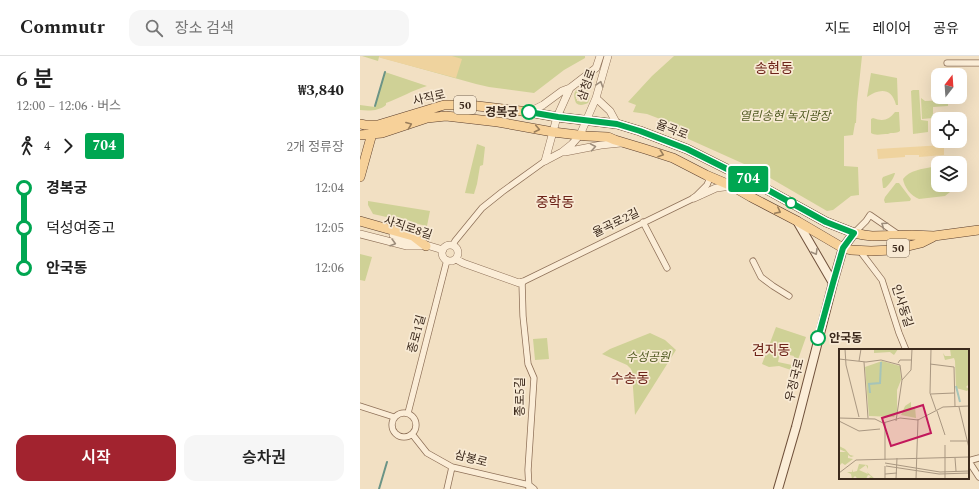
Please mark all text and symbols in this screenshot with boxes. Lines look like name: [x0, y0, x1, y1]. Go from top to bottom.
search box: [129, 10, 409, 46]
text: Commutr: [20, 13, 105, 42]
icon: search: [143, 17, 165, 39]
text: 장소 검색: [175, 17, 234, 40]
text: 지도: [825, 18, 851, 39]
text: 레이어: [873, 18, 911, 39]
text: 공유: [933, 18, 959, 39]
district label: 송현동: [755, 58, 793, 79]
text: 6 분: [16, 63, 54, 96]
street label: 삼청로: [573, 66, 601, 104]
north arrow: [931, 68, 967, 104]
map controls: [931, 68, 967, 192]
text: ₩3,840: [298, 79, 344, 102]
one-way arrow: [595, 81, 604, 88]
street label: 사직로: [411, 85, 447, 111]
text: 12:00 – 12:06 · 버스: [16, 96, 121, 116]
road number: 50: [454, 96, 476, 114]
place label: 경복궁: [485, 103, 518, 122]
marker: 경복궁: [521, 104, 537, 120]
park label: 열린송현 녹지광장: [739, 107, 833, 126]
button: locate: [931, 112, 967, 148]
street label: 율곡로: [653, 115, 691, 145]
one-way arrow: [406, 121, 413, 129]
one-way arrow: [534, 124, 540, 133]
icon: walk: [16, 135, 38, 157]
icon: forward: [57, 135, 79, 157]
text: 704: [93, 135, 116, 156]
text: 4: [44, 136, 51, 156]
text: 2개 정류장: [286, 137, 344, 157]
one-way arrow: [590, 143, 596, 152]
one-way arrow: [658, 150, 665, 158]
button: layers: [931, 156, 967, 192]
line badge: 704: [725, 166, 771, 192]
text: 704: [736, 168, 760, 189]
text: 경복궁: [46, 177, 87, 200]
text: 12:04: [315, 178, 344, 198]
district label: 중학동: [536, 192, 574, 213]
unlabelled marker: [785, 197, 797, 209]
street label: 율곡로2길: [589, 203, 643, 243]
one-way arrow: [774, 206, 781, 214]
street label: 사직로8길: [381, 211, 435, 245]
text: 덕성여중고: [46, 217, 115, 240]
text: 12:05: [315, 218, 344, 238]
one-way arrow: [882, 223, 889, 230]
one-way arrow: [389, 238, 396, 247]
road number: 50: [887, 239, 909, 257]
one-way arrow: [810, 248, 818, 255]
text: 안국동: [46, 257, 87, 280]
text: 12:06: [315, 258, 344, 278]
street label: 인사동길: [886, 282, 918, 330]
street label: 종로1길: [403, 313, 431, 355]
place label: 안국동: [829, 329, 862, 348]
marker: 안국동: [810, 330, 826, 346]
district label: 견지동: [752, 340, 790, 361]
park label: 수성공원: [626, 348, 671, 367]
inset map: [839, 349, 969, 479]
street label: 우정국로: [780, 356, 810, 404]
district label: 수송동: [611, 368, 649, 389]
street label: 종로5길: [511, 377, 530, 417]
button: 시작: [16, 435, 176, 481]
button: 승차권: [184, 435, 344, 481]
street label: 삼봉로: [453, 446, 489, 472]

